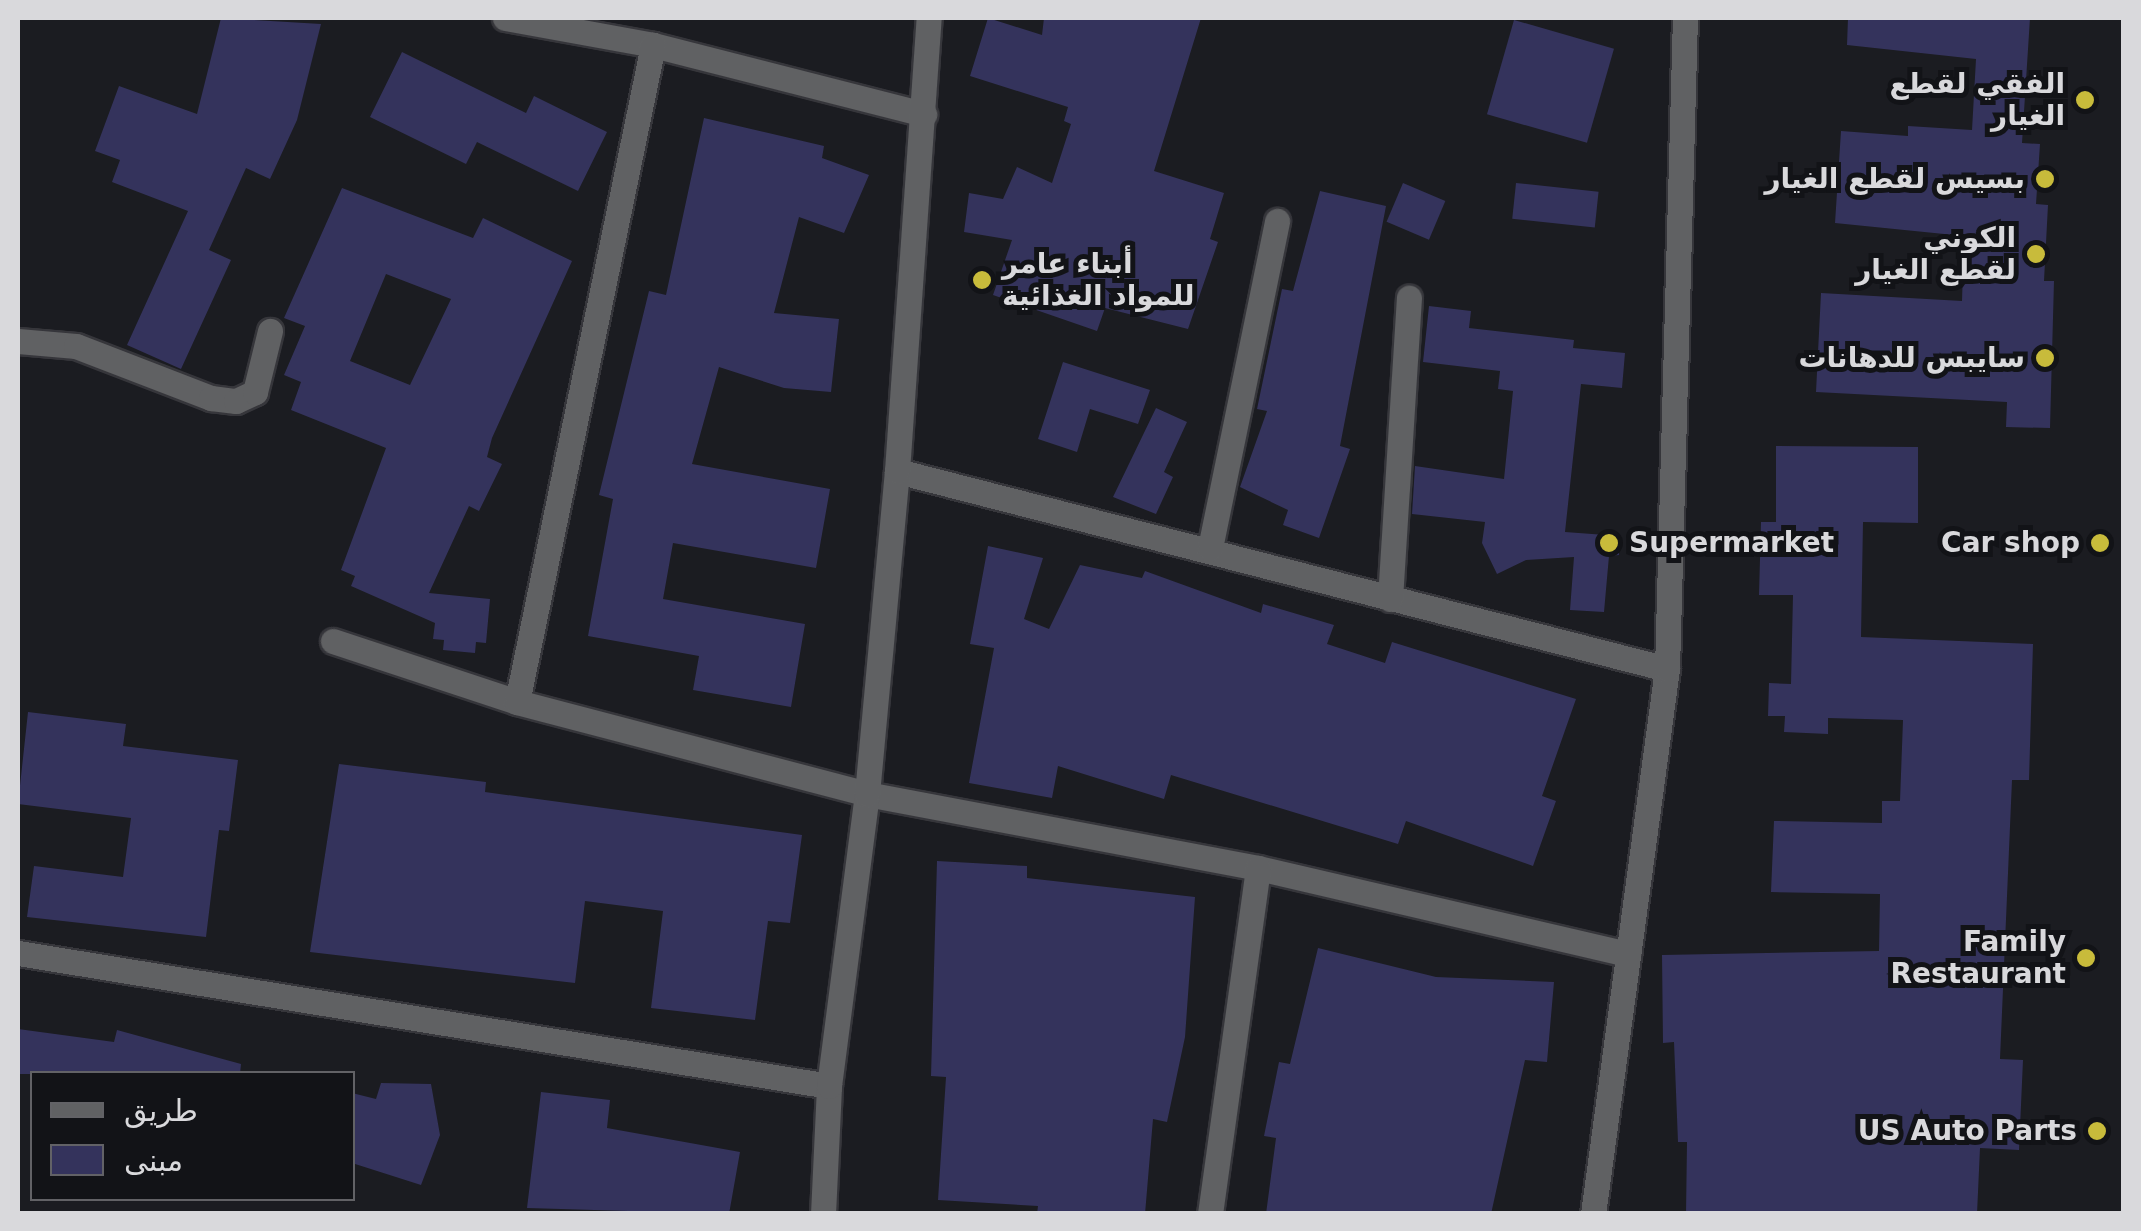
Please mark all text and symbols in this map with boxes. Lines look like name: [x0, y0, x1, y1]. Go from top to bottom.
place label: الفقي لقطع الغيار: [1889, 67, 2065, 133]
marker: الفقي لقطع الغيار: [2074, 89, 2096, 111]
place label: بسيس لقطع الغيار: [1764, 162, 2025, 196]
marker: بسيس لقطع الغيار: [2034, 168, 2056, 190]
place label: الكوني لقطع الغيار: [1855, 221, 2016, 287]
marker: الكوني لقطع الغيار: [2025, 243, 2047, 265]
place label: أبناء عامر للمواد الغذائية: [1002, 247, 1195, 313]
marker: أبناء عامر للمواد الغذائية: [971, 269, 993, 291]
place label: سايبس للدهانات: [1798, 341, 2025, 375]
marker: سايبس للدهانات: [2034, 347, 2056, 369]
place label: Supermarket: [1629, 526, 1834, 560]
place label: Car shop: [1941, 526, 2080, 560]
marker: Supermarket: [1598, 532, 1620, 554]
marker: Car shop: [2089, 532, 2111, 554]
place label: Family Restaurant: [1891, 925, 2066, 991]
marker: Family Restaurant: [2075, 947, 2097, 969]
legend: [30, 1071, 355, 1201]
text: طريق: [124, 1093, 198, 1128]
place label: US Auto Parts: [1858, 1114, 2077, 1148]
marker: US Auto Parts: [2086, 1120, 2108, 1142]
text: مبنى: [124, 1143, 183, 1178]

